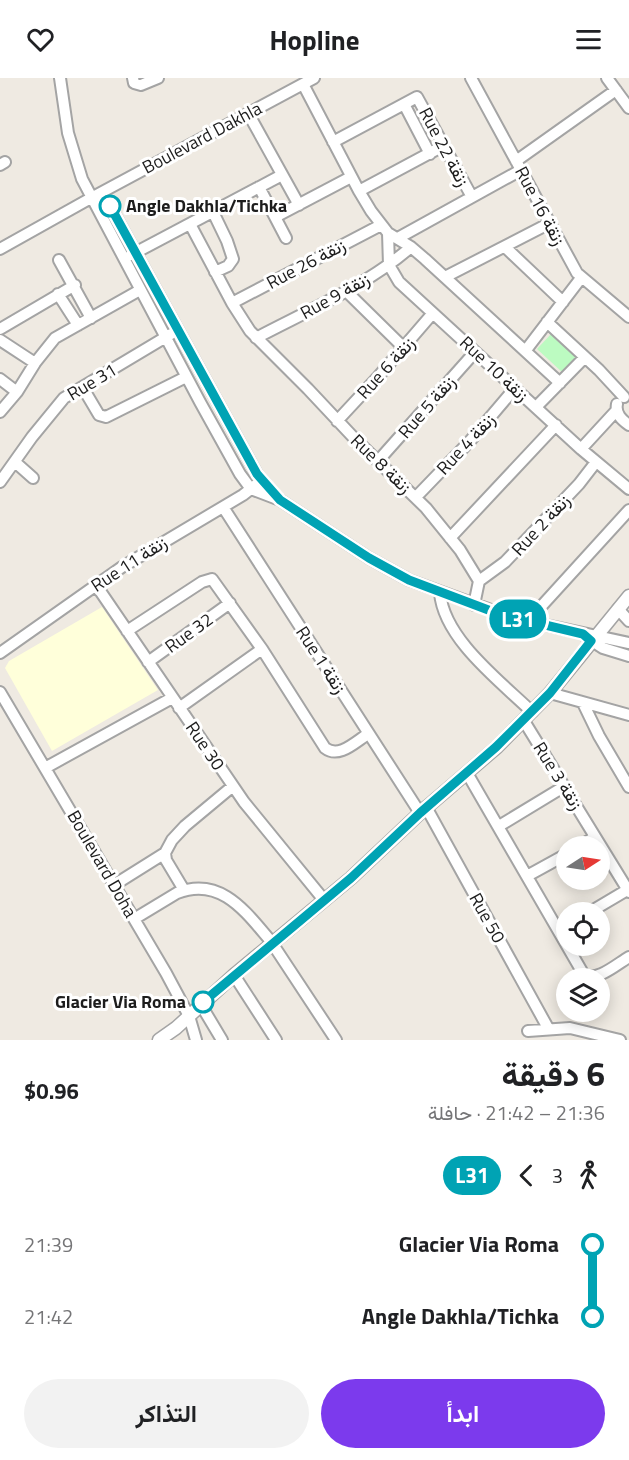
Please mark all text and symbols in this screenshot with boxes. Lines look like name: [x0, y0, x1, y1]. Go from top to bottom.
text: Hopline: [269, 19, 360, 60]
icon: heart: [24, 23, 57, 56]
icon: menu: [572, 23, 605, 56]
street label: Boulevard Dakhla: [137, 95, 267, 181]
street label: Rue 22 زنقة: [412, 102, 477, 191]
street label: Rue 16 زنقة: [508, 161, 573, 250]
place label: Angle Dakhla/Tichka: [126, 192, 287, 219]
marker: Angle Dakhla/Tichka: [99, 195, 121, 217]
street label: Rue 26 زنقة: [261, 231, 350, 296]
street label: Rue 9 زنقة: [295, 265, 375, 326]
street label: Rue 10 زنقة: [454, 329, 535, 408]
street label: Rue 6 زنقة: [350, 330, 421, 405]
street label: Rue 31: [62, 356, 122, 407]
street label: Rue 5 زنقة: [391, 369, 462, 444]
street label: Rue 4 زنقة: [430, 407, 501, 481]
street label: Rue 8 زنقة: [345, 428, 418, 500]
street label: Rue 2 زنقة: [505, 488, 576, 562]
street label: Rue 11 زنقة: [85, 529, 172, 598]
line badge: L31: [484, 600, 552, 638]
text: L31: [501, 603, 535, 635]
street label: Rue 32: [159, 606, 218, 659]
street label: Rue 1 زنقة: [289, 620, 353, 699]
street label: Rue 30: [179, 716, 232, 776]
street label: Rue 3 زنقة: [527, 736, 590, 815]
street label: Boulevard Doha: [61, 805, 144, 922]
north arrow: [556, 836, 610, 890]
map controls: [556, 836, 610, 1022]
street label: Rue 50: [463, 888, 512, 948]
button: locate: [556, 902, 610, 956]
button: layers: [556, 968, 610, 1022]
place label: Glacier Via Roma: [55, 988, 186, 1015]
marker: Glacier Via Roma: [192, 991, 214, 1013]
text: 6 دقيقة: [501, 1049, 605, 1099]
text: $0.96: [24, 1074, 79, 1108]
text: 21:36 – 21:42 · حافلة: [428, 1097, 605, 1128]
text: L31: [455, 1159, 489, 1191]
icon: back: [510, 1159, 543, 1192]
icon: walk: [572, 1159, 605, 1192]
text: 3: [552, 1160, 563, 1191]
text: Glacier Via Roma: [399, 1227, 559, 1261]
text: 21:39: [24, 1229, 73, 1260]
text: Angle Dakhla/Tichka: [362, 1299, 559, 1333]
text: 21:42: [24, 1301, 73, 1332]
button: التذاكر: [24, 1379, 309, 1448]
button: ابدأ: [321, 1379, 605, 1448]

